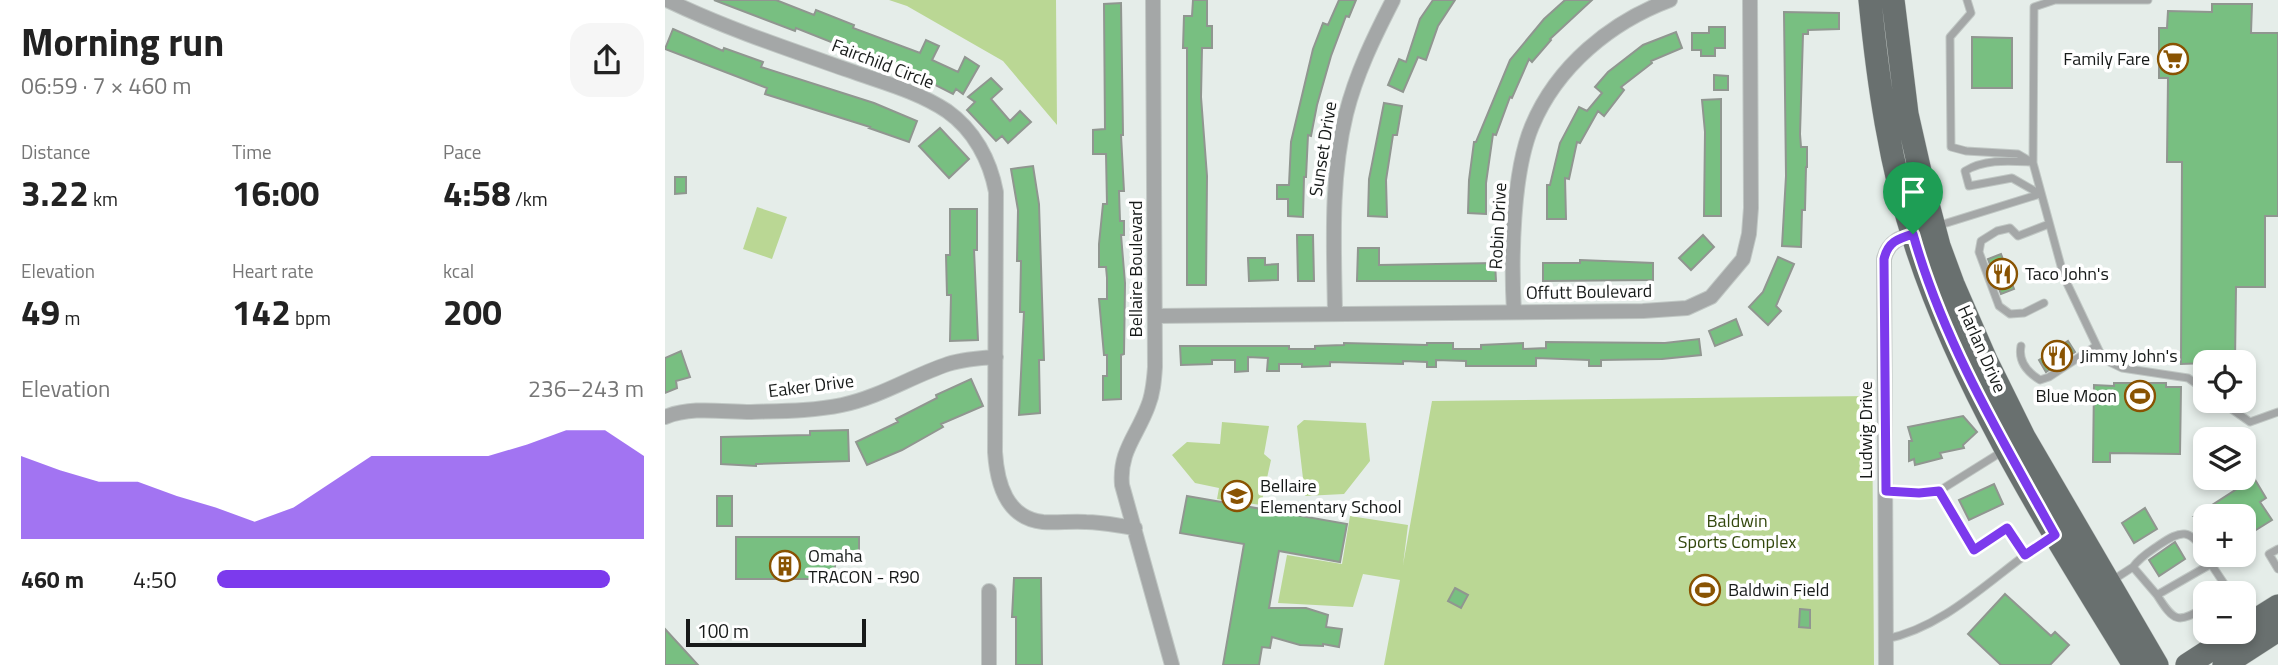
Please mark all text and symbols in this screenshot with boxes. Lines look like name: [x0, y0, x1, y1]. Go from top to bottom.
text: Morning run: [21, 13, 224, 71]
button: share: [570, 23, 644, 97]
street label: Fairchild Circle: [828, 32, 938, 95]
supermarket icon: Family Fare: [2156, 42, 2190, 76]
place label: Family Fare: [2063, 45, 2150, 72]
text: 06:59 · 7 × 460 m: [21, 68, 191, 103]
street label: Sunset Drive: [1302, 99, 1343, 198]
text: Distance: [21, 137, 90, 166]
text: Time: [232, 137, 272, 166]
text: Pace: [443, 137, 481, 166]
pin: [1883, 162, 1943, 234]
text: 3.22: [21, 166, 89, 220]
text: 16:00: [232, 166, 319, 220]
text: 4:58: [443, 166, 511, 220]
icon: arrive: [1894, 173, 1932, 211]
street label: Robin Drive: [1482, 182, 1513, 270]
text: km: [89, 184, 118, 213]
text: /km: [511, 184, 548, 213]
street label: Bellaire Boulevard: [1122, 201, 1149, 337]
text: Elevation: [21, 256, 95, 285]
text: Heart rate: [232, 256, 314, 285]
text: kcal: [443, 256, 474, 285]
restaurant icon: Taco John's: [1985, 257, 2019, 291]
place label: Taco John's: [2025, 260, 2109, 287]
street label: Offutt Boulevard: [1526, 277, 1652, 306]
text: 49: [21, 285, 60, 339]
text: 142: [232, 285, 291, 339]
text: 200: [443, 285, 502, 339]
street label: Harlan Drive: [1951, 301, 2014, 397]
text: m: [60, 303, 80, 332]
text: bpm: [291, 303, 331, 332]
restaurant icon: Jimmy John's: [2040, 339, 2074, 373]
place label: Jimmy John's: [2080, 342, 2178, 369]
map controls: [2193, 350, 2256, 644]
button: locate: [2193, 350, 2256, 413]
street label: Eaker Drive: [767, 367, 855, 404]
text: Elevation: [21, 371, 110, 406]
text: 236–243 m: [528, 371, 644, 406]
sports icon: Blue Moon: [2123, 379, 2157, 413]
street label: Ludwig Drive: [1852, 381, 1879, 479]
place label: Blue Moon: [2035, 382, 2117, 409]
button: layers: [2193, 427, 2256, 490]
place label: Bellaire Elementary School: [1260, 472, 1402, 520]
school or university icon: Bellaire Elementary School: [1220, 479, 1254, 513]
button: +: [2193, 504, 2256, 567]
park label: Baldwin Sports Complex: [1678, 507, 1796, 555]
place label: Omaha TRACON - R90: [808, 542, 920, 590]
building icon: Omaha TRACON - R90: [768, 549, 802, 583]
text: 460 m: [21, 562, 84, 597]
text: 4:50: [133, 562, 177, 597]
sports icon: Baldwin Field: [1688, 573, 1722, 607]
place label: Baldwin Field: [1728, 576, 1829, 603]
button: −: [2193, 581, 2256, 644]
scale bar: [686, 616, 866, 648]
text: 100 m: [697, 616, 749, 645]

